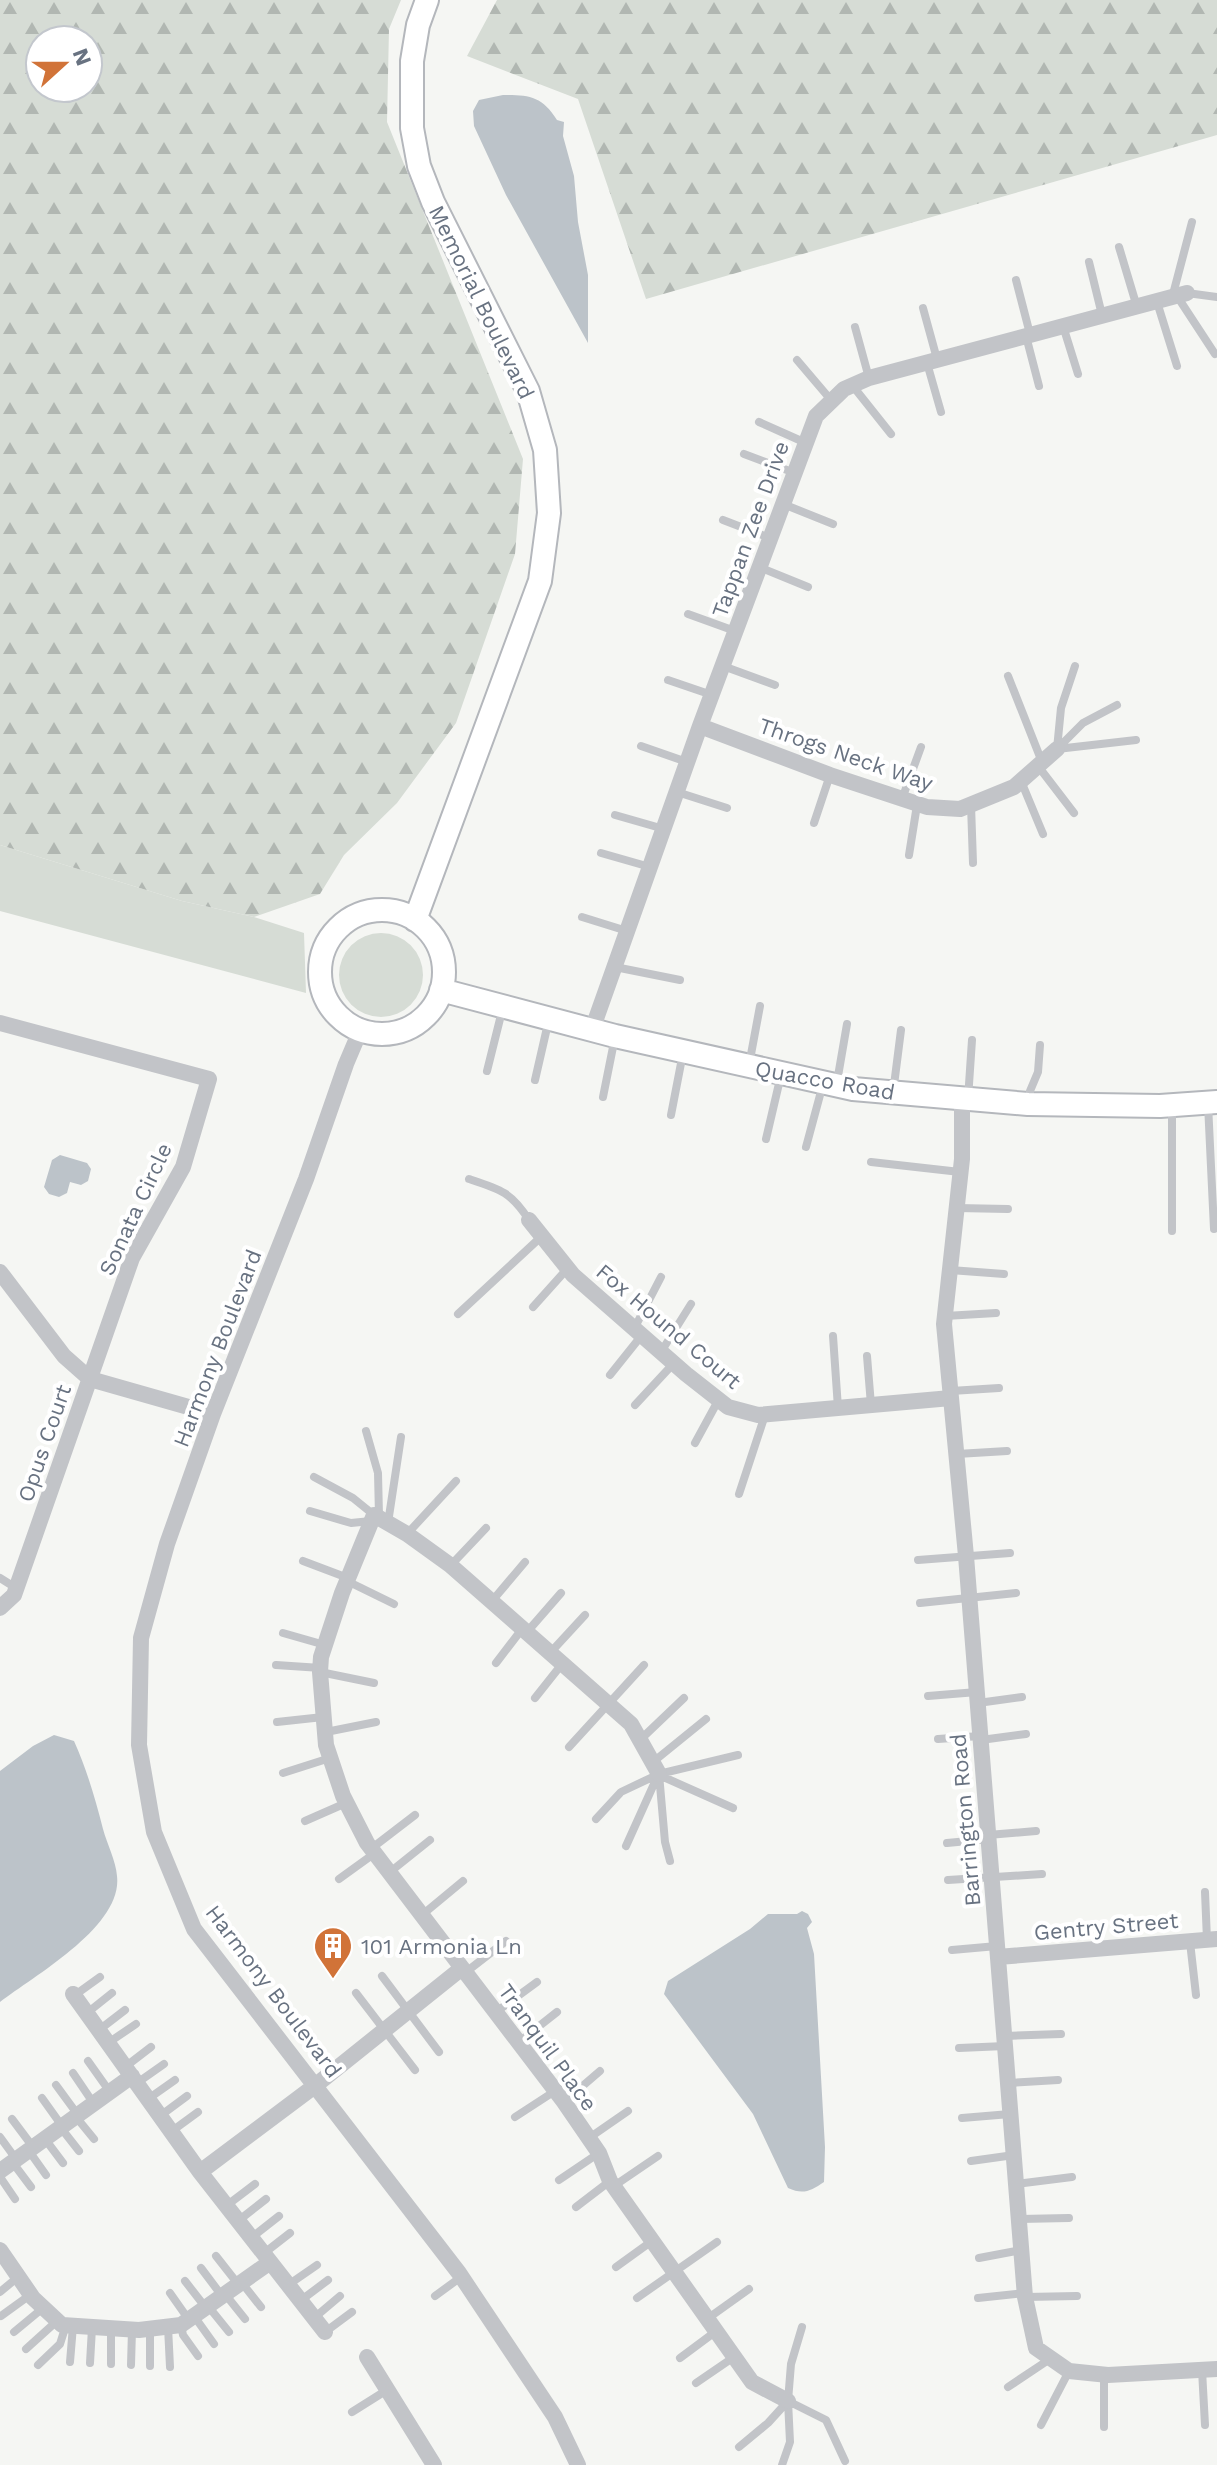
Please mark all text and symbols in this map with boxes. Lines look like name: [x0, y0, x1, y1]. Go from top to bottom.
north arrow: [24, 24, 104, 104]
text: N: [68, 45, 97, 69]
street label: Memorial Boulevard: [424, 201, 539, 403]
street label: Tappan Zee Drive: [707, 438, 794, 621]
street label: Throgs Neck Way: [756, 713, 937, 796]
street label: Quacco Road: [753, 1056, 897, 1105]
street label: Sonata Circle: [94, 1139, 177, 1279]
street label: Harmony Boulevard: [168, 1246, 267, 1450]
street label: Fox Hound Court: [591, 1259, 746, 1394]
street label: Opus Court: [13, 1381, 76, 1505]
street label: Barrington Road: [945, 1733, 985, 1907]
street label: Harmony Boulevard: [201, 1900, 347, 2082]
street label: Gentry Street: [1033, 1908, 1179, 1945]
building icon: 101 Armonia Ln: [312, 1925, 354, 1980]
place label: 101 Armonia Ln: [361, 1934, 522, 1959]
street label: Tranquil Place: [493, 1979, 602, 2116]

